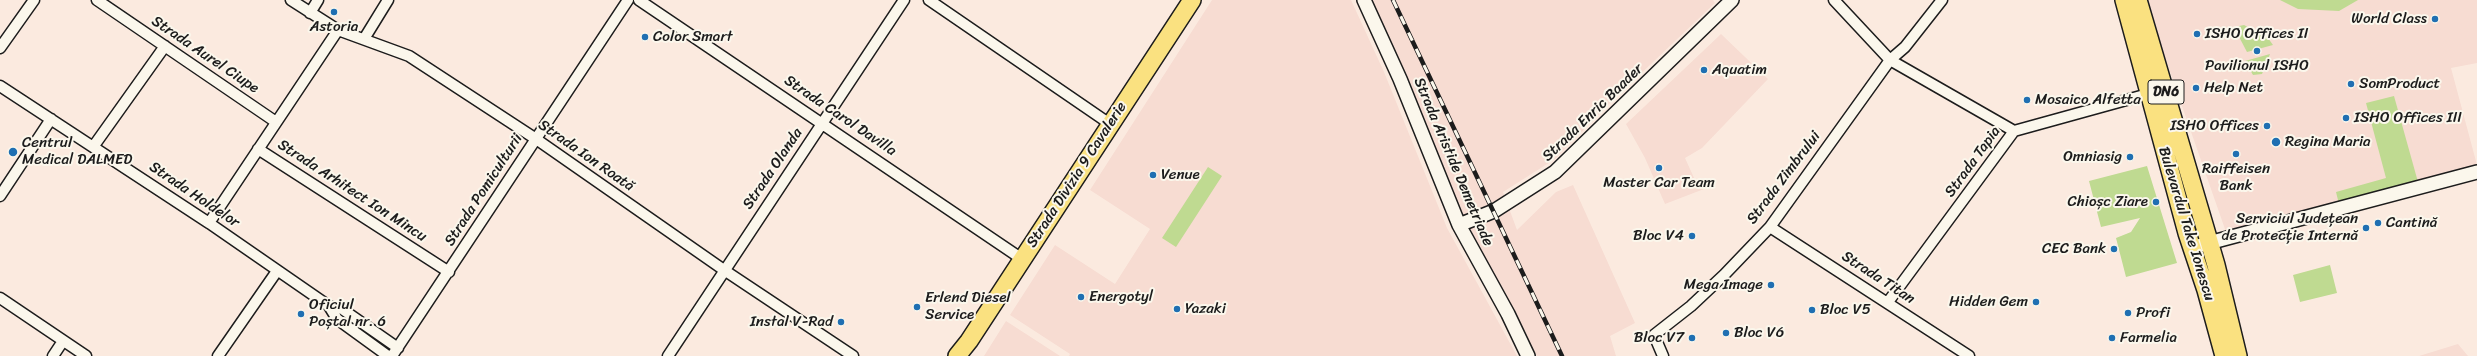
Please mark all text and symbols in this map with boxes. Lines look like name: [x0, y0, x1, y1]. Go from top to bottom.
marker: Astoria: [329, 7, 339, 17]
place label: World Class: [2351, 10, 2427, 28]
street label: Strada Aurel Ciupe: [148, 12, 262, 98]
marker: World Class: [2430, 14, 2440, 24]
place label: Astoria: [310, 18, 358, 36]
place label: ISHO Offices II: [2205, 25, 2308, 43]
place label: Color Smart: [653, 28, 733, 46]
marker: ISHO Offices II: [2192, 29, 2202, 39]
marker: Color Smart: [640, 32, 650, 42]
marker: Pavilionul ISHO: [2252, 46, 2262, 56]
place label: Pavilionul ISHO: [2205, 57, 2309, 75]
street label: Strada Enric Baader: [1539, 60, 1647, 166]
place label: Aquatim: [1712, 61, 1767, 79]
marker: Aquatim: [1699, 65, 1709, 75]
street label: Strada Carol Davilla: [780, 72, 900, 160]
street label: Strada Aristide Demetriade: [1409, 75, 1497, 249]
place label: SomProduct: [2359, 75, 2440, 93]
place label: Help Net: [2204, 79, 2263, 97]
marker: SomProduct: [2346, 79, 2356, 89]
road number: DN6: [2148, 80, 2184, 104]
marker: Help Net: [2191, 83, 2201, 93]
place label: Mosaico Alfetta: [2035, 91, 2141, 109]
marker: Mosaico Alfetta: [2022, 95, 2032, 105]
street label: Strada Divizia 9 Cavalerie: [1023, 99, 1131, 251]
place label: ISHO Offices III: [2354, 109, 2462, 127]
marker: ISHO Offices III: [2341, 113, 2351, 123]
street label: Strada Ion Roată: [535, 116, 637, 196]
place label: ISHO Offices: [2170, 117, 2259, 135]
marker: ISHO Offices: [2262, 121, 2272, 131]
street label: Strada Tapia: [1941, 123, 2005, 201]
street label: Strada Olanda: [739, 125, 807, 213]
street label: Strada Zimbrului: [1743, 128, 1825, 228]
street label: Strada Pomiculturii: [441, 131, 527, 249]
place label: Regina Maria: [2285, 133, 2371, 151]
place label: Centrul Medical DALMED: [22, 134, 132, 169]
street label: Strada Arhitect Ion Mincu: [274, 136, 430, 246]
marker: Regina Maria: [2270, 136, 2282, 148]
street label: Bulevardul Take Ionescu: [2154, 145, 2218, 303]
marker: Centrul Medical DALMED: [7, 146, 19, 158]
place label: Omniasig: [2063, 148, 2122, 166]
marker: Raiffeisen Bank: [2231, 149, 2241, 159]
marker: Omniasig: [2125, 152, 2135, 162]
street label: Strada Holdelor: [145, 158, 243, 232]
place label: Raiffeisen Bank: [2202, 160, 2270, 195]
marker: Master Car Team: [1654, 163, 1664, 173]
place label: Venue: [1161, 166, 1200, 184]
marker: Venue: [1148, 170, 1158, 180]
place label: Master Car Team: [1603, 174, 1715, 192]
place label: Chioșc Ziare: [2068, 193, 2148, 211]
marker: Chioșc Ziare: [2151, 197, 2161, 207]
place label: Serviciul Județean de Protecție Internă: [2222, 210, 2358, 245]
place label: Cantină: [2386, 214, 2437, 232]
marker: Cantină: [2373, 218, 2383, 228]
marker: Serviciul Județean de Protecție Internă: [2361, 223, 2371, 233]
place label: Bloc V4: [1633, 227, 1684, 245]
marker: Bloc V4: [1687, 231, 1697, 241]
place label: CEC Bank: [2042, 240, 2106, 258]
marker: CEC Bank: [2109, 244, 2119, 254]
street label: Strada Titan: [1838, 248, 1918, 308]
place label: Mega Image: [1684, 276, 1763, 294]
marker: Mega Image: [1766, 280, 1776, 290]
place label: Energotyl: [1089, 288, 1153, 306]
place label: Erlend Diesel Service: [925, 289, 1011, 324]
marker: Energotyl: [1076, 292, 1086, 302]
place label: Hidden Gem: [1949, 293, 2028, 311]
place label: Oficiul Poștal nr. 6: [309, 296, 386, 331]
marker: Hidden Gem: [2031, 297, 2041, 307]
place label: Yazaki: [1185, 300, 1226, 318]
place label: Bloc V5: [1820, 301, 1871, 319]
marker: Erlend Diesel Service: [912, 302, 922, 312]
marker: Yazaki: [1172, 304, 1182, 314]
place label: Profi: [2136, 304, 2170, 322]
marker: Bloc V5: [1807, 305, 1817, 315]
marker: Profi: [2123, 308, 2133, 318]
marker: Oficiul Poștal nr. 6: [296, 309, 306, 319]
place label: Instal V-Rad: [750, 313, 833, 331]
marker: Instal V-Rad: [836, 317, 846, 327]
place label: Bloc V6: [1734, 324, 1784, 342]
marker: Bloc V6: [1721, 328, 1731, 338]
place label: Bloc V7: [1634, 329, 1684, 347]
place label: Farmelia: [2120, 329, 2177, 347]
marker: Bloc V7: [1687, 333, 1697, 343]
marker: Farmelia: [2107, 333, 2117, 343]

